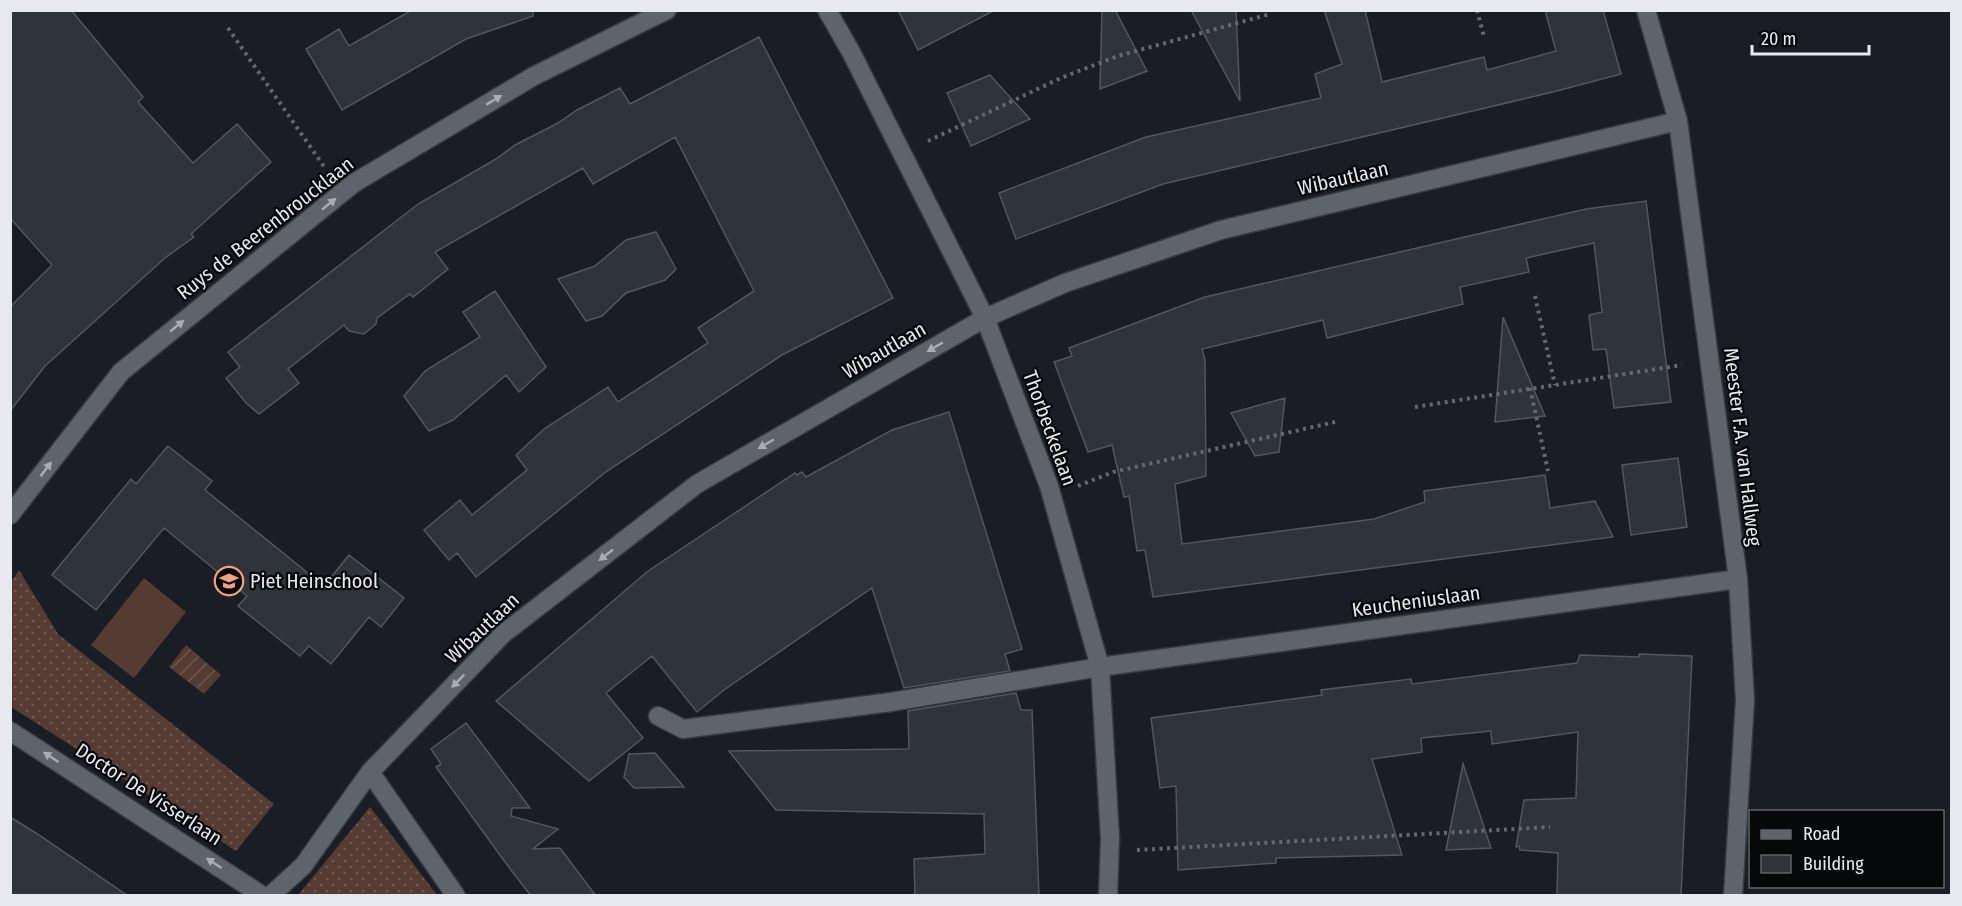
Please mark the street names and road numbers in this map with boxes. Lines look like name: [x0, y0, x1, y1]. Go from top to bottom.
street label: Ruys de Beerenbroucklaan: [172, 152, 358, 304]
street label: Wibautlaan: [1295, 156, 1391, 200]
street label: Wibautlaan: [838, 317, 930, 383]
street label: Meester F.A. van Hallweg: [1719, 346, 1767, 548]
street label: Thorbeckelaan: [1018, 367, 1082, 489]
street label: Keucheniuslaan: [1350, 580, 1482, 622]
street label: Wibautlaan: [440, 588, 524, 668]
street label: Doctor De Visserlaan: [71, 738, 227, 850]

